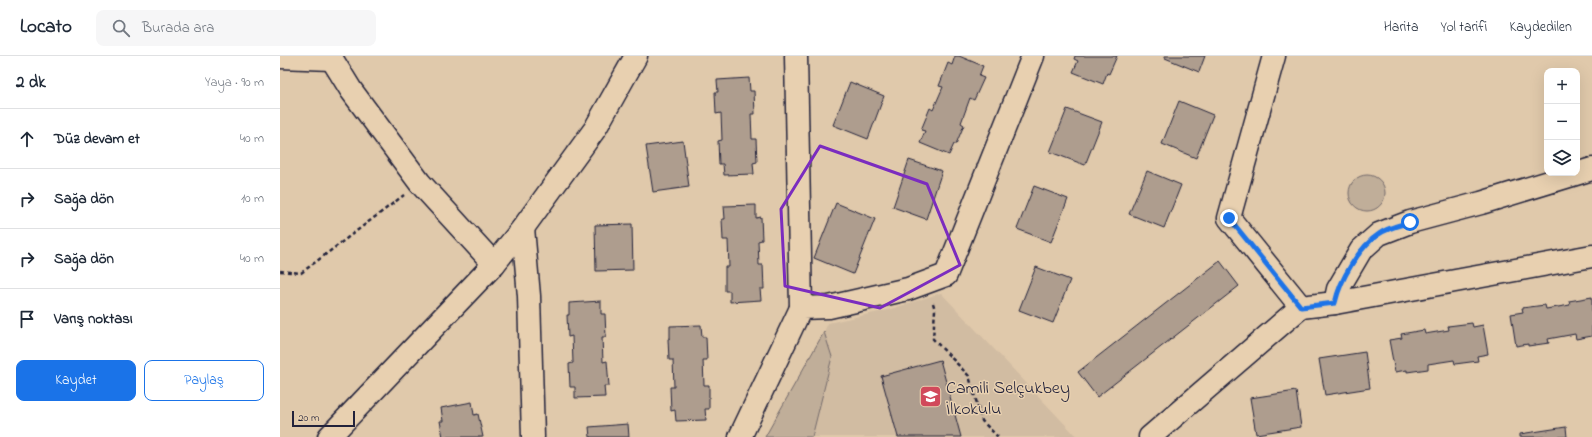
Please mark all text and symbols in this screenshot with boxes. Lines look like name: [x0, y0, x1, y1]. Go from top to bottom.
search box: [96, 10, 376, 46]
text: Locato: [20, 14, 72, 41]
icon: search: [110, 17, 132, 39]
text: Burada ara: [142, 17, 214, 39]
text: Harita: [1384, 17, 1419, 38]
text: Yol tarifi: [1441, 17, 1487, 38]
text: Kaydedilen: [1509, 17, 1572, 38]
map controls: [1544, 68, 1580, 176]
button: +: [1544, 68, 1580, 104]
text: 2 dk: [16, 70, 46, 95]
text: Yaya · 90 m: [205, 73, 264, 92]
button: −: [1544, 104, 1580, 140]
icon: ahead: [16, 128, 38, 150]
text: Düz devam et: [54, 128, 140, 150]
text: 40 m: [240, 129, 264, 148]
button: layers: [1544, 140, 1580, 176]
icon: right: [16, 188, 38, 210]
text: Sağa dön: [54, 188, 114, 210]
text: 10 m: [241, 189, 264, 208]
route end: [1220, 209, 1238, 227]
route start: [1401, 213, 1419, 231]
icon: right: [16, 248, 38, 270]
text: Sağa dön: [54, 248, 114, 270]
text: 40 m: [240, 249, 264, 268]
icon: arrive: [16, 308, 38, 330]
text: Varış noktası: [54, 308, 133, 330]
button: Kaydet: [16, 360, 136, 401]
button: Paylaş: [144, 360, 264, 401]
place label: Camili Selçukbey İlkokulu: [946, 376, 1070, 423]
school or university icon: Camili Selçukbey İlkokulu: [918, 384, 944, 410]
scale bar: [292, 409, 355, 428]
text: 20 m: [298, 410, 320, 426]

